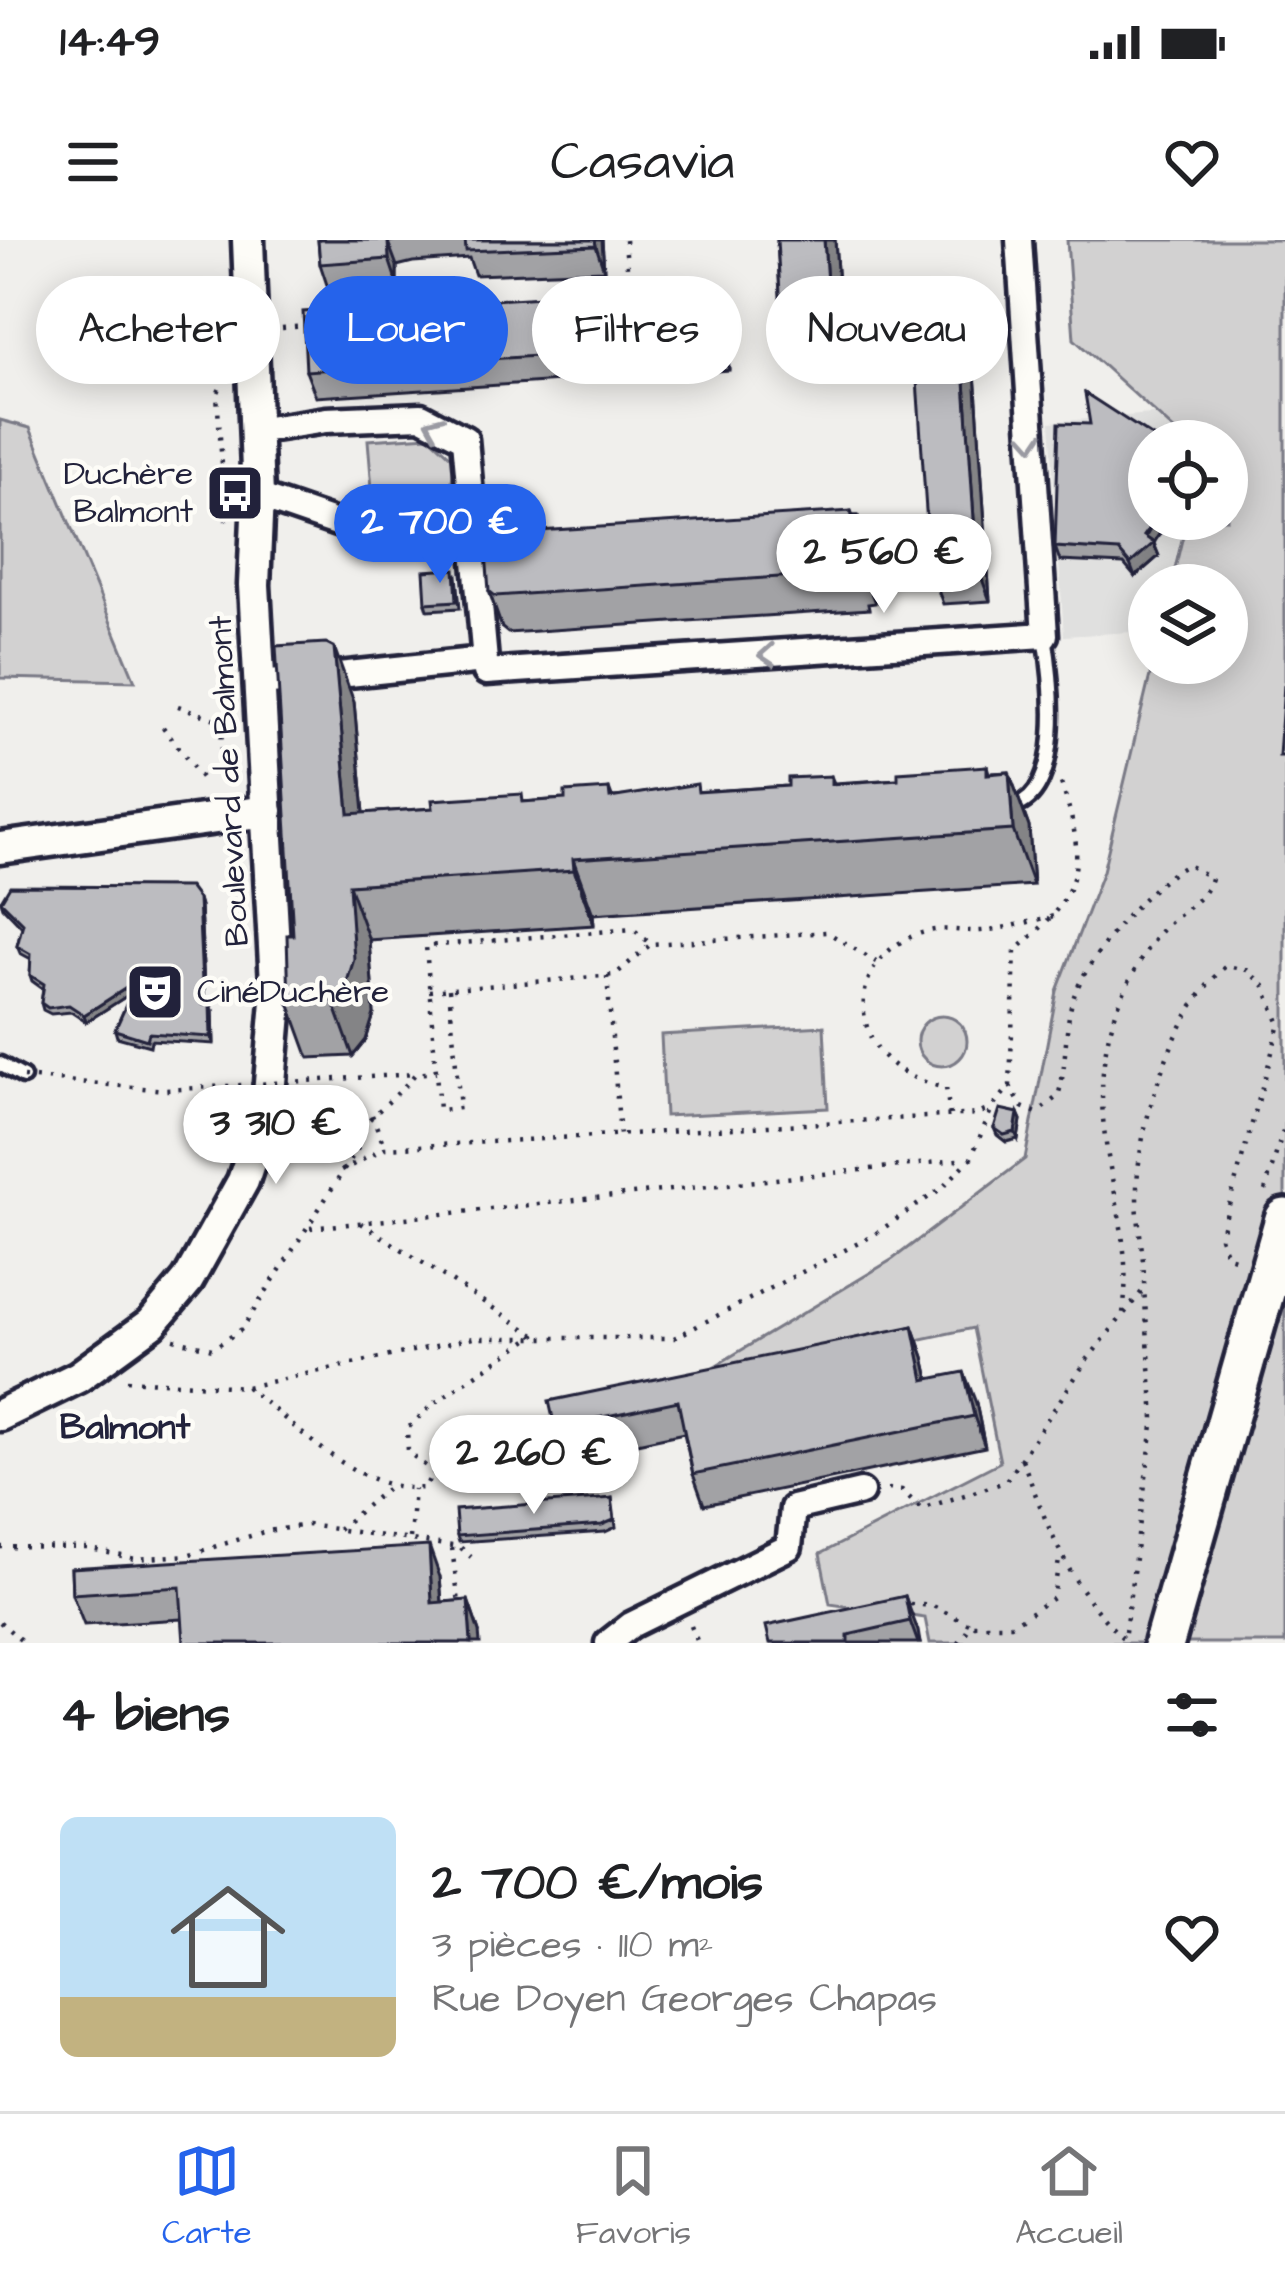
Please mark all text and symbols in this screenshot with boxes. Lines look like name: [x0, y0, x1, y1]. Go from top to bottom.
text: 14:49: [60, 11, 160, 73]
text: Casavia: [551, 125, 734, 200]
icon: menu: [60, 129, 126, 195]
icon: heart: [1159, 129, 1225, 195]
chip: Acheter: [36, 276, 280, 384]
chip: Louer: [304, 276, 508, 384]
chip: Filtres: [532, 276, 742, 384]
chip: Nouveau: [766, 276, 1008, 384]
one-way arrow: [425, 415, 446, 439]
map controls: [1128, 420, 1248, 684]
button: locate: [1128, 420, 1248, 540]
one-way arrow: [1019, 432, 1045, 451]
place label: Duchère Balmont: [64, 451, 193, 535]
bus stop icon: Duchère Balmont: [204, 462, 266, 524]
pin: 2 700 €: [329, 484, 551, 586]
text: 2 700 €: [361, 496, 519, 550]
pin: 2 560 €: [773, 514, 995, 616]
text: 2 560 €: [803, 526, 965, 580]
button: layers: [1128, 564, 1248, 684]
street label: Boulevard de Balmont: [197, 614, 261, 948]
one-way arrow: [757, 641, 776, 667]
theatre icon: CinéDuchère: [124, 961, 186, 1023]
place label: CinéDuchère: [197, 969, 389, 1015]
pin: 3 310 €: [165, 1085, 387, 1187]
text: 3 310 €: [210, 1097, 342, 1151]
district label: Balmont: [60, 1402, 191, 1453]
pin: 2 260 €: [423, 1415, 645, 1517]
text: 2 260 €: [456, 1427, 612, 1481]
text: 4 biens: [60, 1680, 230, 1751]
icon: filters: [1159, 1682, 1225, 1748]
text: 2 700 €/mois: [432, 1848, 763, 1919]
icon: home: [156, 1865, 300, 2009]
icon: heart: [1159, 1904, 1225, 1970]
text: 3 pièces · 110 m²: [432, 1919, 713, 1973]
text: Rue Doyen Georges Chapas: [432, 1973, 937, 2027]
tab: Carte: [162, 2138, 252, 2256]
tab: Favoris: [576, 2138, 691, 2256]
tab: Accueil: [1015, 2138, 1123, 2256]

